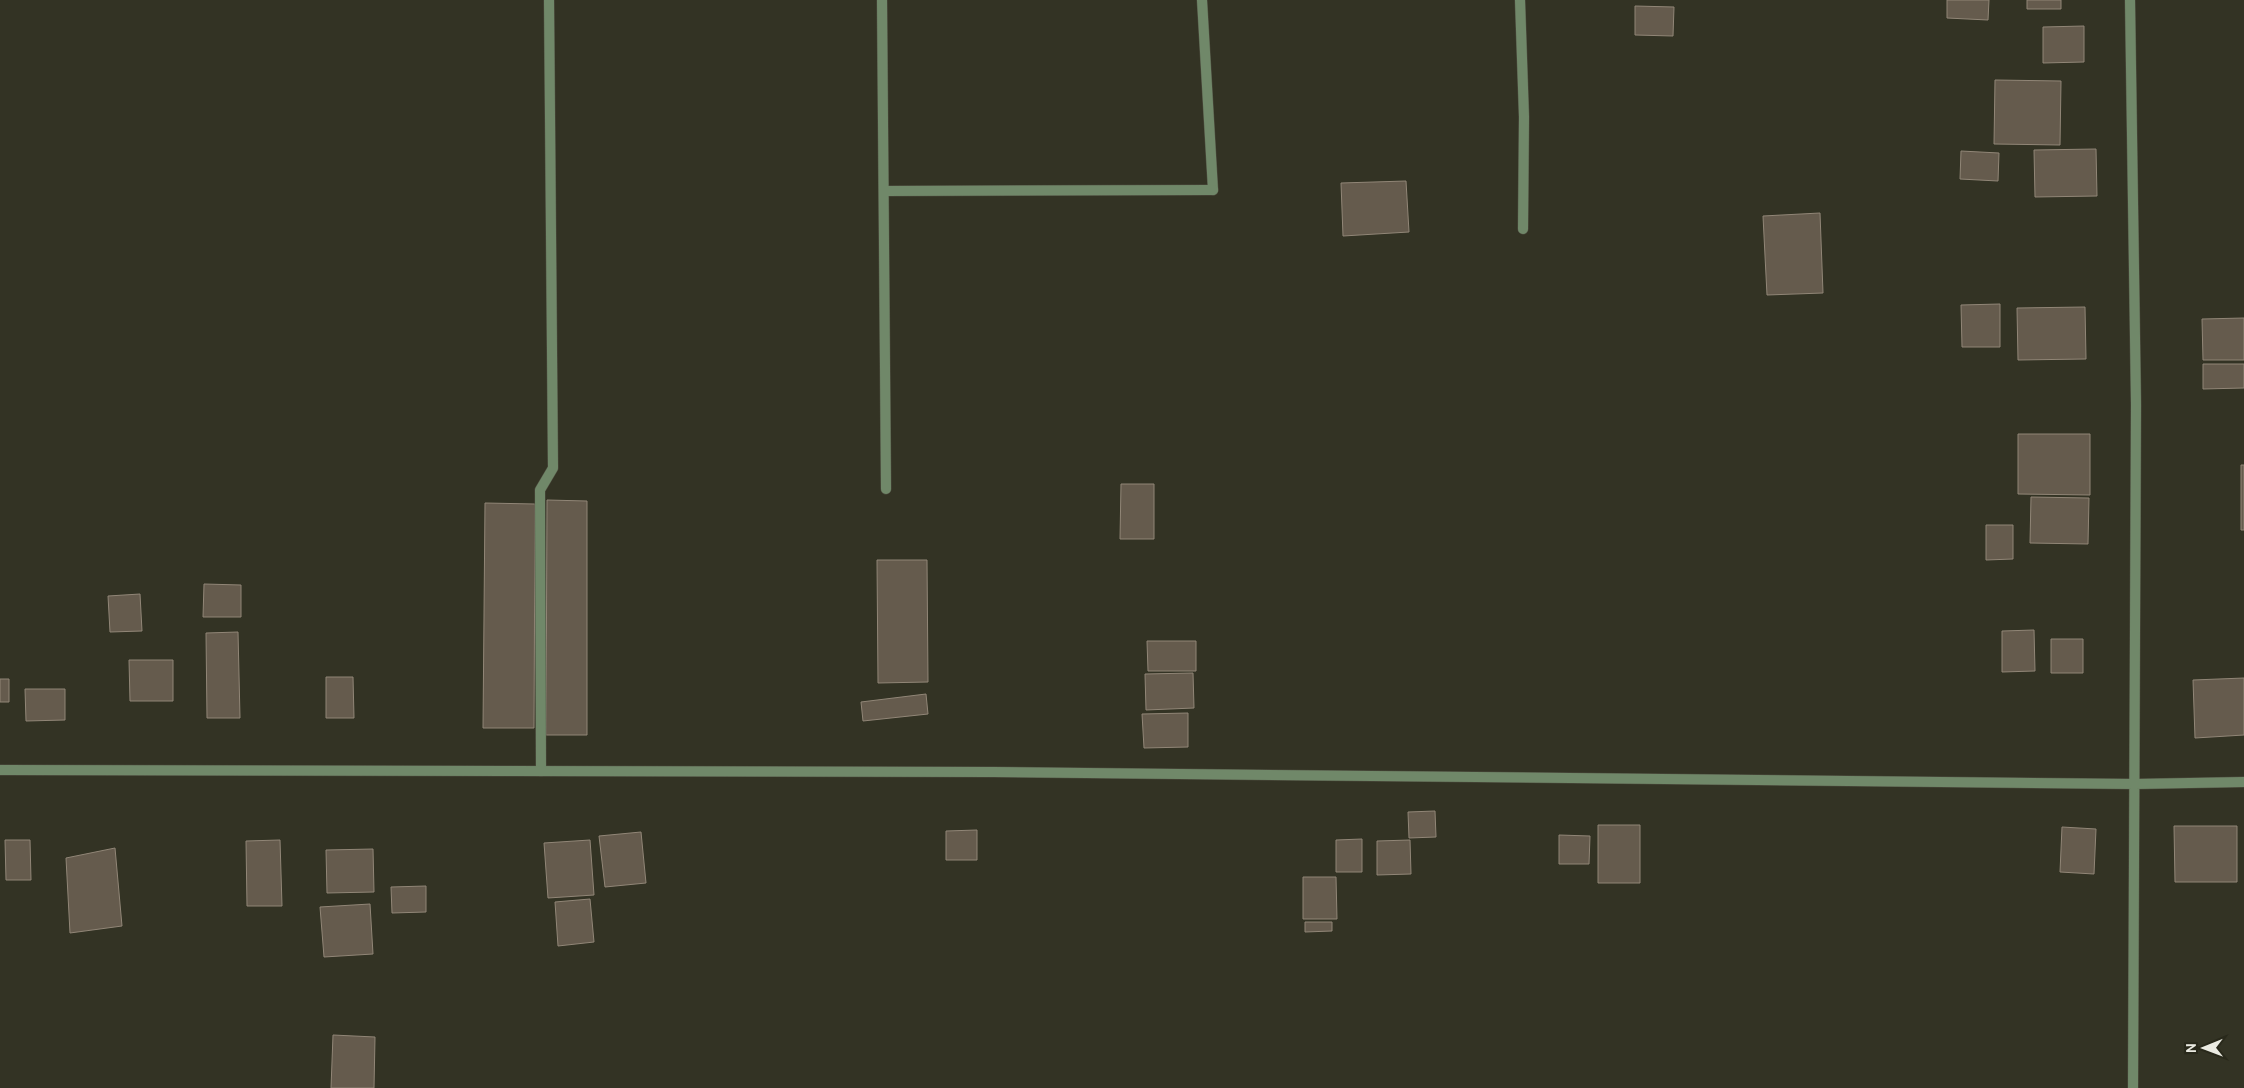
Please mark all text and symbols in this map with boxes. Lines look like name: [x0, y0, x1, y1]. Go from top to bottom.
north arrow: [2179, 1023, 2229, 1073]
text: N: [2182, 1043, 2200, 1053]

